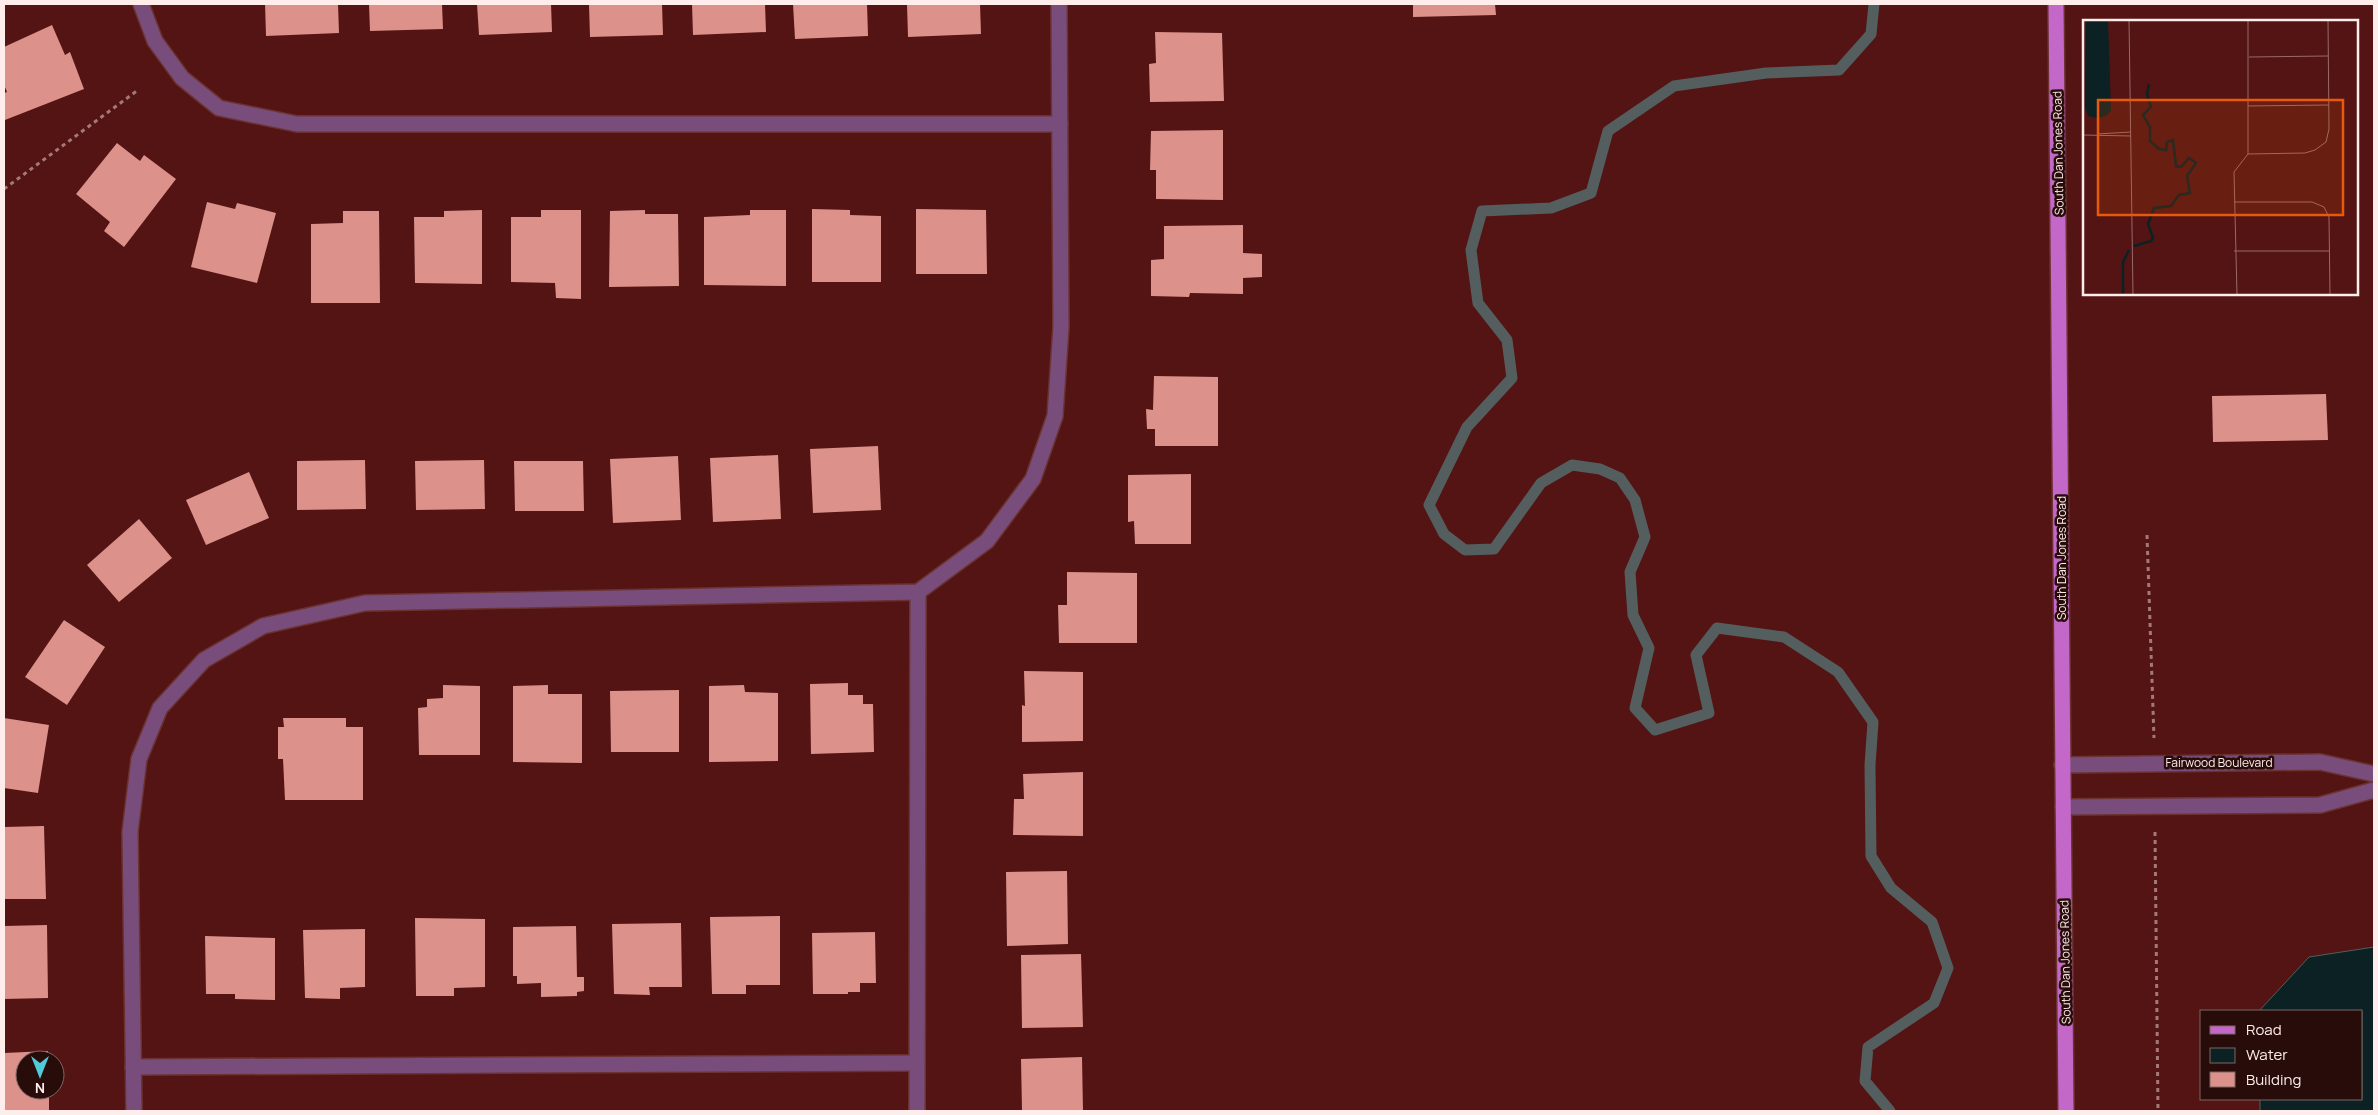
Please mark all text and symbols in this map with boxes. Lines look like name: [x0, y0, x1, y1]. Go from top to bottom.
inset map: [2083, 20, 2358, 295]
street label: South Dan Jones Road: [2048, 91, 2068, 215]
street label: South Dan Jones Road: [2053, 496, 2070, 620]
street label: Fairwood Boulevard: [2165, 754, 2273, 771]
street label: South Dan Jones Road: [2055, 900, 2075, 1024]
legend: [2200, 1010, 2363, 1100]
text: Road: [2246, 1019, 2282, 1040]
text: Water: [2246, 1044, 2288, 1065]
north arrow: [15, 1050, 65, 1100]
text: Building: [2246, 1069, 2301, 1090]
text: N: [35, 1079, 45, 1098]

